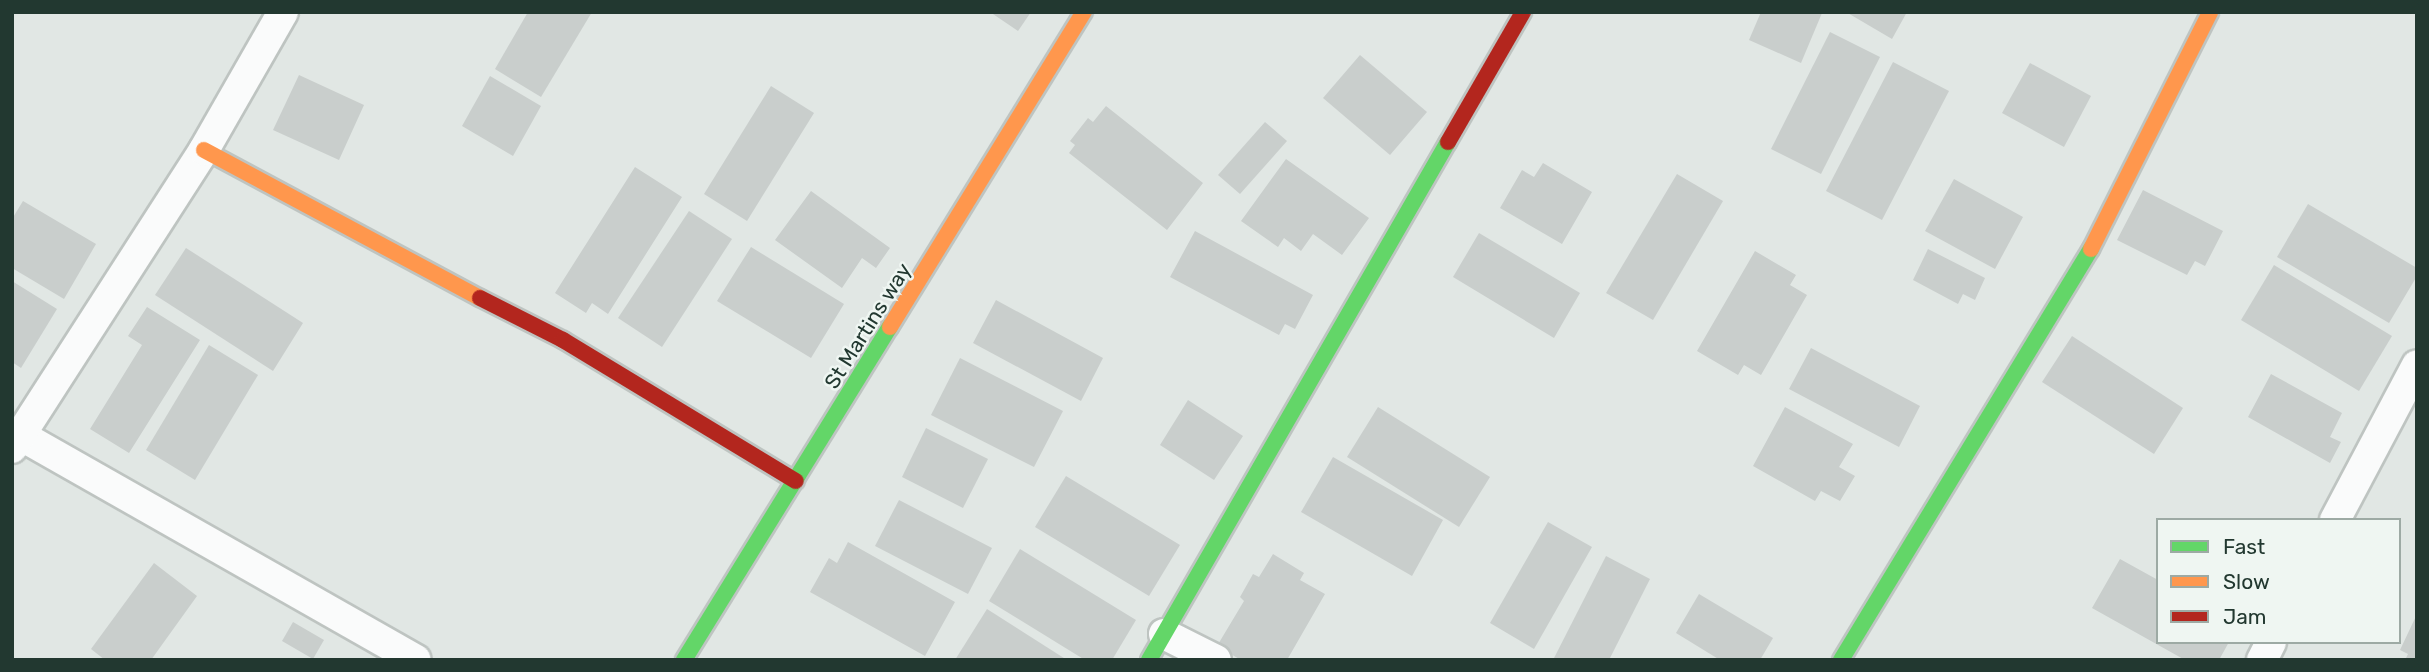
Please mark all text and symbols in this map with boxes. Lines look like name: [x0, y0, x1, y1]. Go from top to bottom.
street label: St Martins way: [819, 258, 917, 394]
legend: [2156, 518, 2401, 644]
text: Fast: [2223, 534, 2265, 559]
text: Slow: [2223, 569, 2270, 594]
text: Jam: [2223, 604, 2267, 629]

